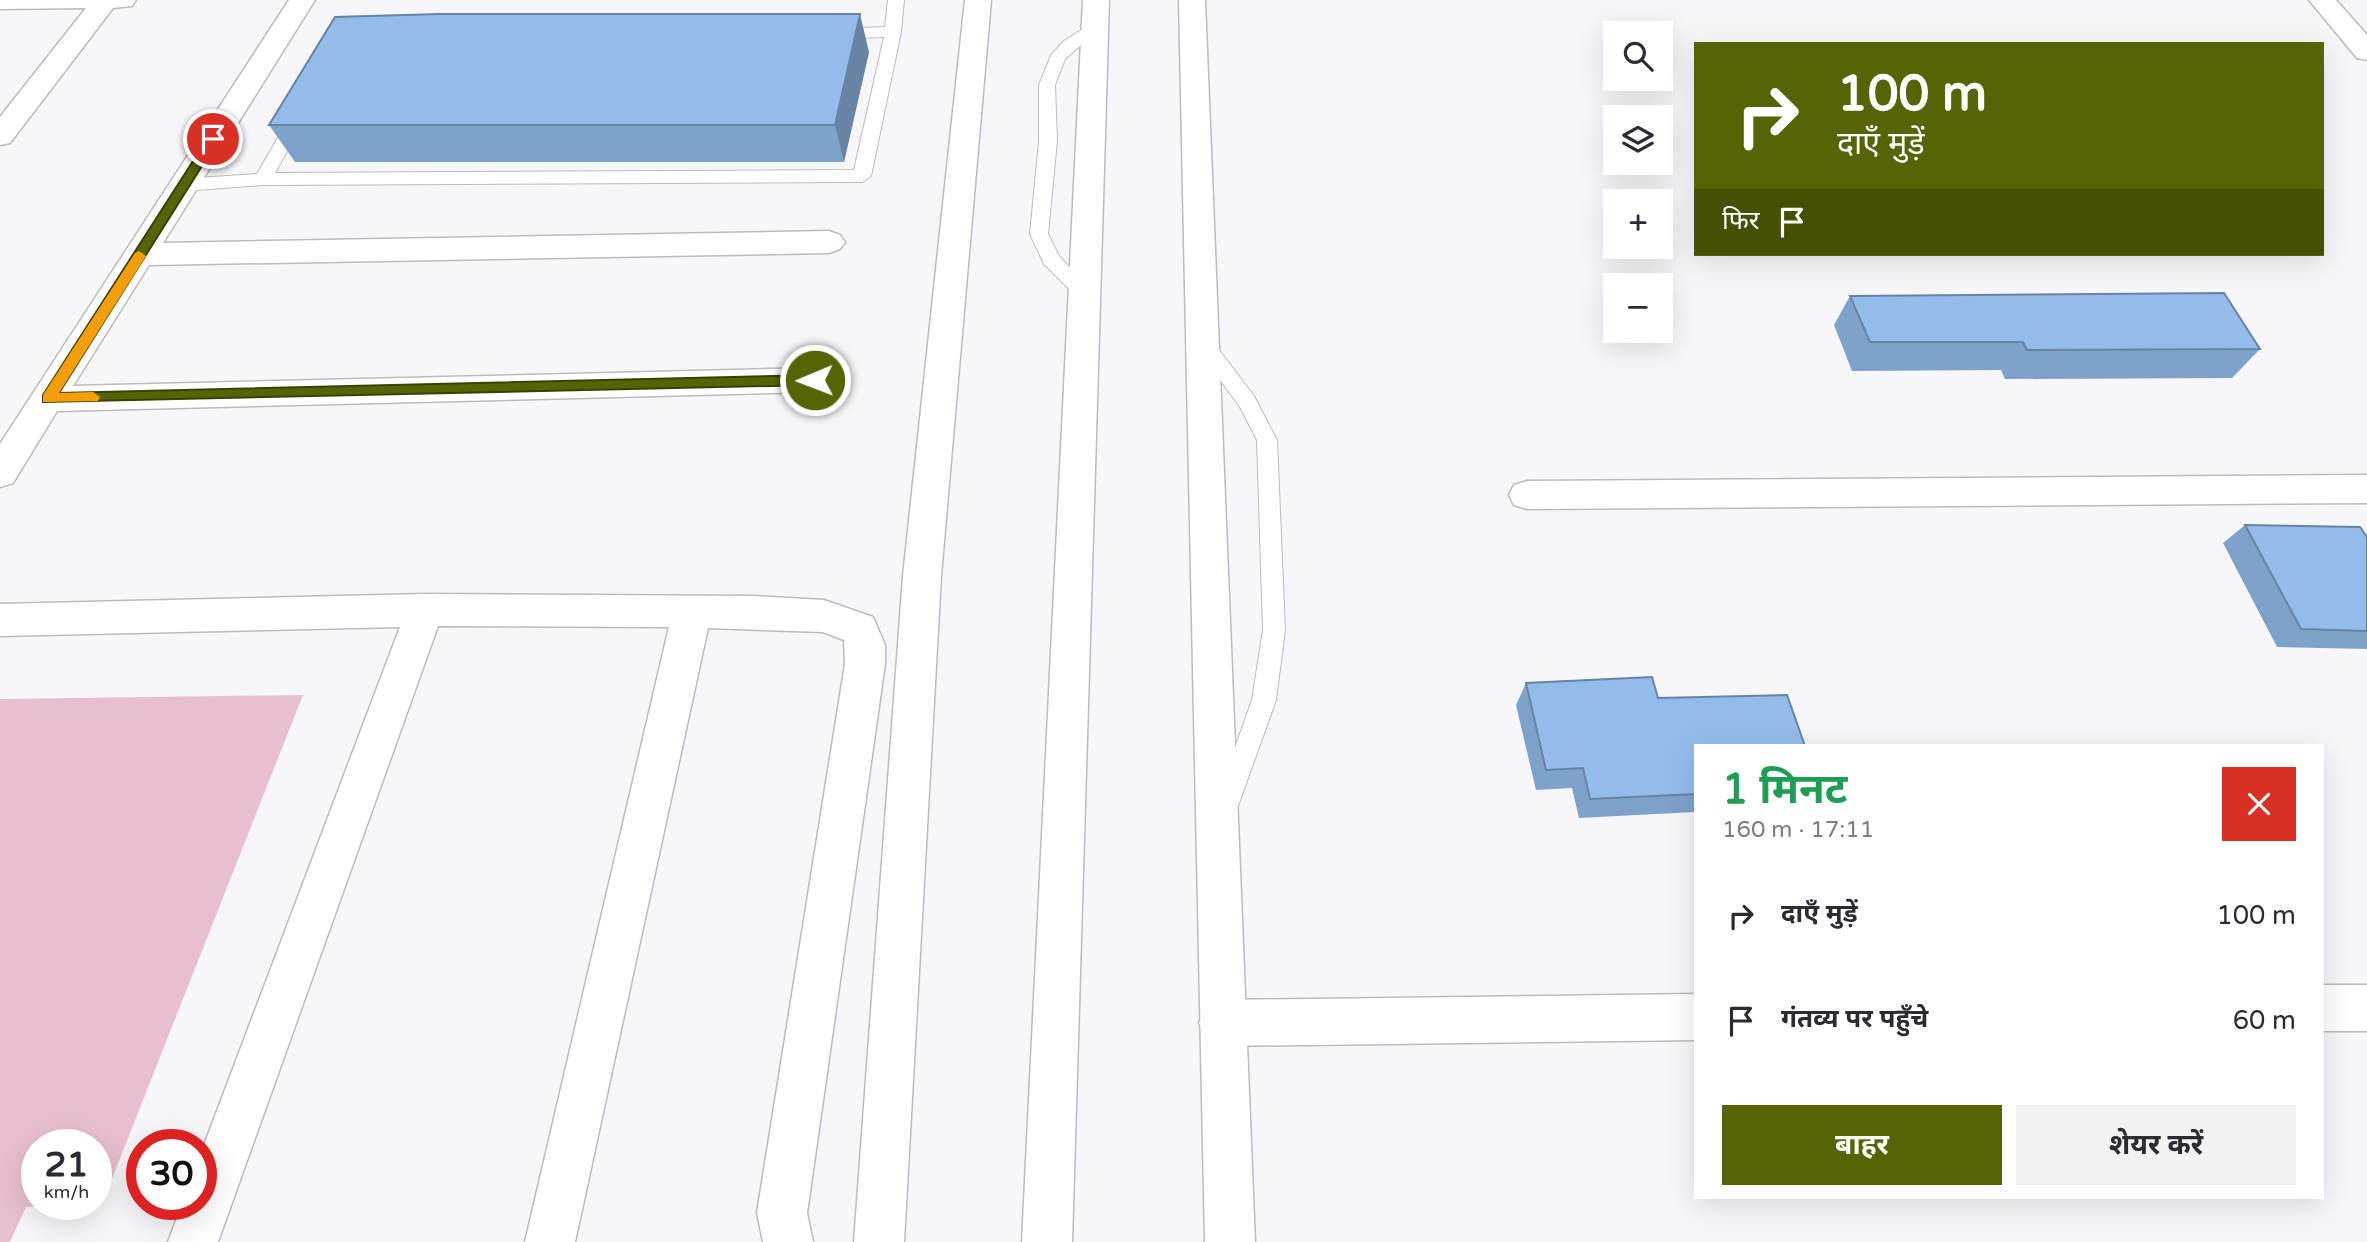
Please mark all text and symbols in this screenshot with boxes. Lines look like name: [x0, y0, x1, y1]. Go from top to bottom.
map controls: [1603, 21, 1673, 343]
button: search: [1603, 21, 1673, 91]
text: 100 m: [1837, 65, 1987, 124]
icon: right: [1722, 70, 1813, 161]
button: layers: [1603, 105, 1673, 175]
pin: [183, 109, 243, 169]
icon: arrive: [194, 120, 232, 158]
text: दाएँ मुड़ें: [1837, 125, 1925, 163]
button: +: [1603, 189, 1673, 259]
icon: arrive: [1773, 203, 1811, 241]
text: फिर: [1722, 205, 1759, 236]
button: −: [1603, 273, 1673, 343]
position arrow: [778, 343, 852, 417]
text: 1 मिनट: [1722, 764, 1847, 815]
button: close: [2222, 767, 2296, 841]
text: 160 m · 17:11: [1722, 816, 1874, 844]
icon: right: [1722, 897, 1760, 935]
text: दाएँ मुड़ें: [1781, 898, 1858, 929]
text: 100 m: [2216, 900, 2296, 931]
icon: arrive: [1722, 1002, 1760, 1040]
text: गंतव्य पर पहुँचे: [1781, 1003, 1928, 1034]
text: 60 m: [2233, 1005, 2296, 1036]
button: बाहर: [1722, 1105, 2002, 1185]
button: शेयर करें: [2016, 1105, 2296, 1185]
speed limit sign: 30: [126, 1129, 217, 1220]
text: 21: [45, 1144, 88, 1186]
text: km/h: [44, 1181, 89, 1203]

